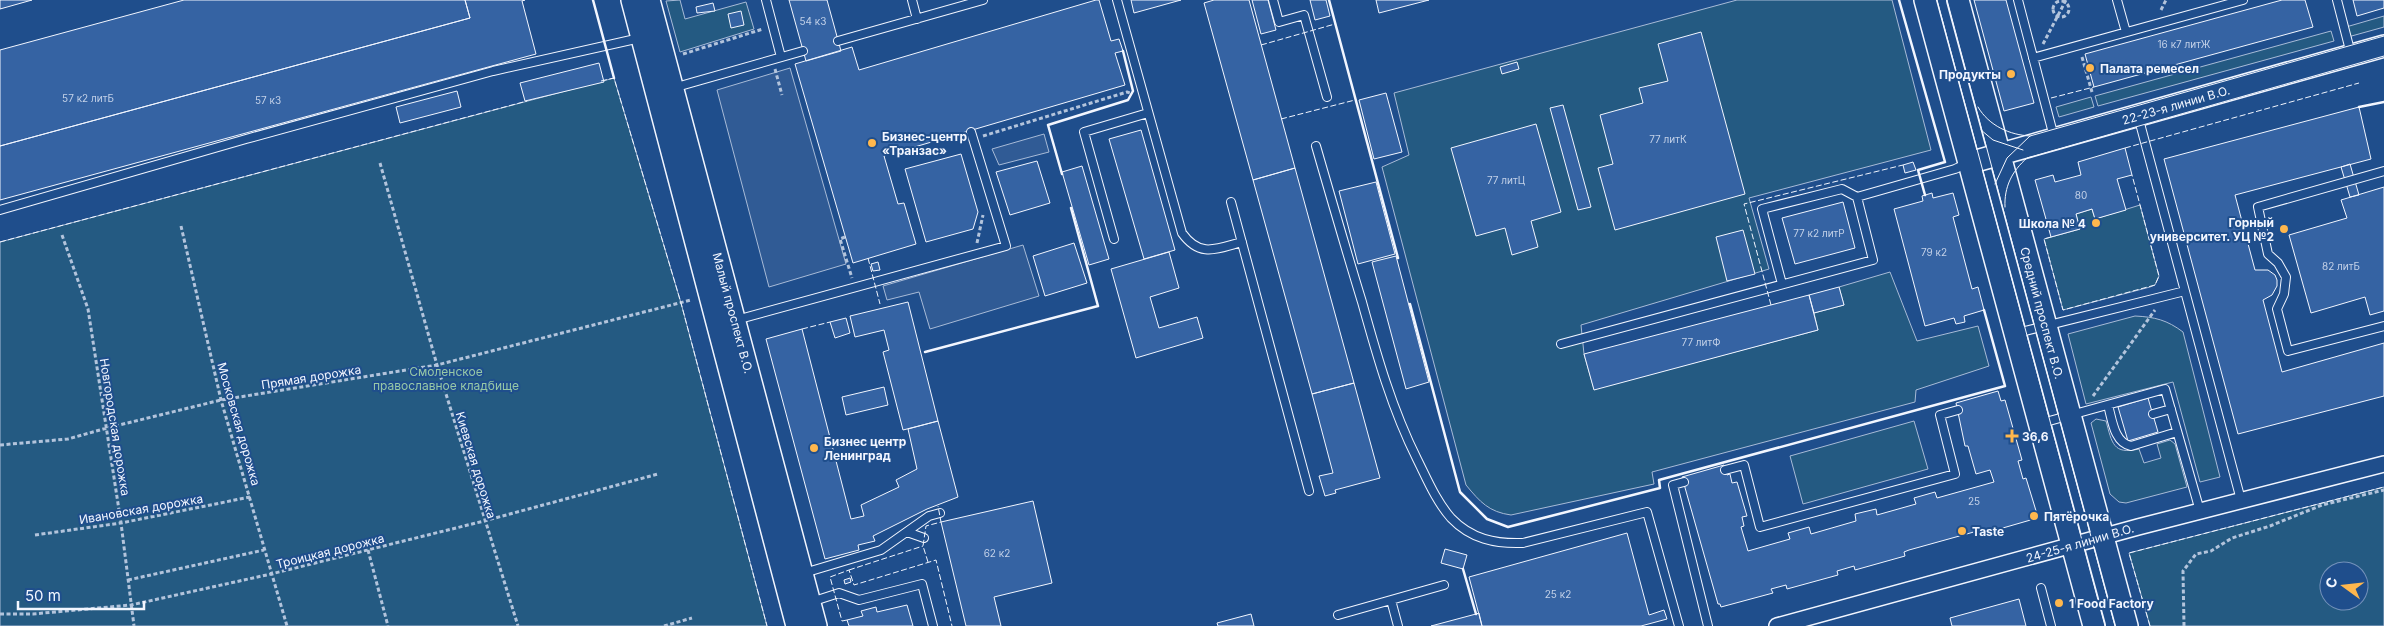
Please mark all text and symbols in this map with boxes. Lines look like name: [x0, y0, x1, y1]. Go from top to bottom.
house number: 54 к3: [800, 15, 826, 27]
house number: 16 к7 литЖ: [2158, 38, 2211, 50]
place label: Палата ремесел: [2100, 61, 2199, 76]
marker: Палата ремесел: [2084, 62, 2096, 74]
place label: Продукты: [1939, 67, 2001, 82]
marker: Продукты: [2005, 68, 2017, 80]
street label: 22-23-я линии В.О.: [2120, 82, 2232, 128]
house number: 57 к2 литБ: [62, 92, 114, 104]
house number: 57 к3: [255, 94, 281, 106]
place label: Бизнес-центр «Транзас»: [882, 129, 967, 158]
house number: 77 литК: [1649, 133, 1687, 145]
marker: Бизнес-центр «Транзас»: [866, 137, 878, 149]
house number: 77 литЦ: [1487, 174, 1526, 186]
house number: 80: [2075, 189, 2087, 201]
place label: Горный университет. УЦ №2: [2150, 215, 2274, 244]
place label: Школа № 4: [2019, 216, 2086, 231]
marker: Школа № 4: [2090, 217, 2102, 229]
marker: Горный университет. УЦ №2: [2278, 223, 2290, 235]
house number: 77 к2 литР: [1793, 227, 1845, 239]
street label: Средний проспект В.О.: [2017, 245, 2067, 381]
house number: 79 к2: [1921, 246, 1947, 258]
street label: Малый проспект В.О.: [710, 251, 756, 375]
house number: 82 литБ: [2322, 260, 2360, 272]
house number: 77 литФ: [1682, 336, 1720, 348]
street label: Новгородская дорожка: [97, 357, 133, 497]
street label: Московская дорожка: [214, 361, 264, 487]
street label: Прямая дорожка: [260, 362, 362, 392]
park label: Смоленское православное кладбище: [373, 364, 519, 393]
street label: Киевская дорожка: [453, 410, 499, 520]
place label: 36,6: [2022, 429, 2049, 444]
marker: 36,6: [2006, 430, 2018, 442]
place label: Бизнес центр Ленинград: [824, 434, 907, 463]
marker: Бизнес центр Ленинград: [808, 442, 820, 454]
street label: Ивановская дорожка: [78, 491, 204, 527]
house number: 25: [1968, 495, 1980, 507]
place label: Пятёрочка: [2044, 509, 2109, 524]
marker: Пятёрочка: [2028, 510, 2040, 522]
street label: 24-25-я линии В.О.: [2024, 520, 2136, 566]
place label: Taste: [1972, 524, 2004, 539]
marker: Taste: [1956, 525, 1968, 537]
street label: Троицкая дорожка: [274, 530, 386, 572]
house number: 62 к2: [984, 547, 1010, 559]
north arrow: [2319, 561, 2369, 611]
text: С: [2321, 575, 2341, 590]
scale bar: [18, 578, 144, 610]
text: 50 m: [25, 586, 61, 605]
house number: 25 к2: [1545, 588, 1571, 600]
place label: 1 Food Factory: [2069, 596, 2154, 611]
marker: 1 Food Factory: [2053, 597, 2065, 609]

